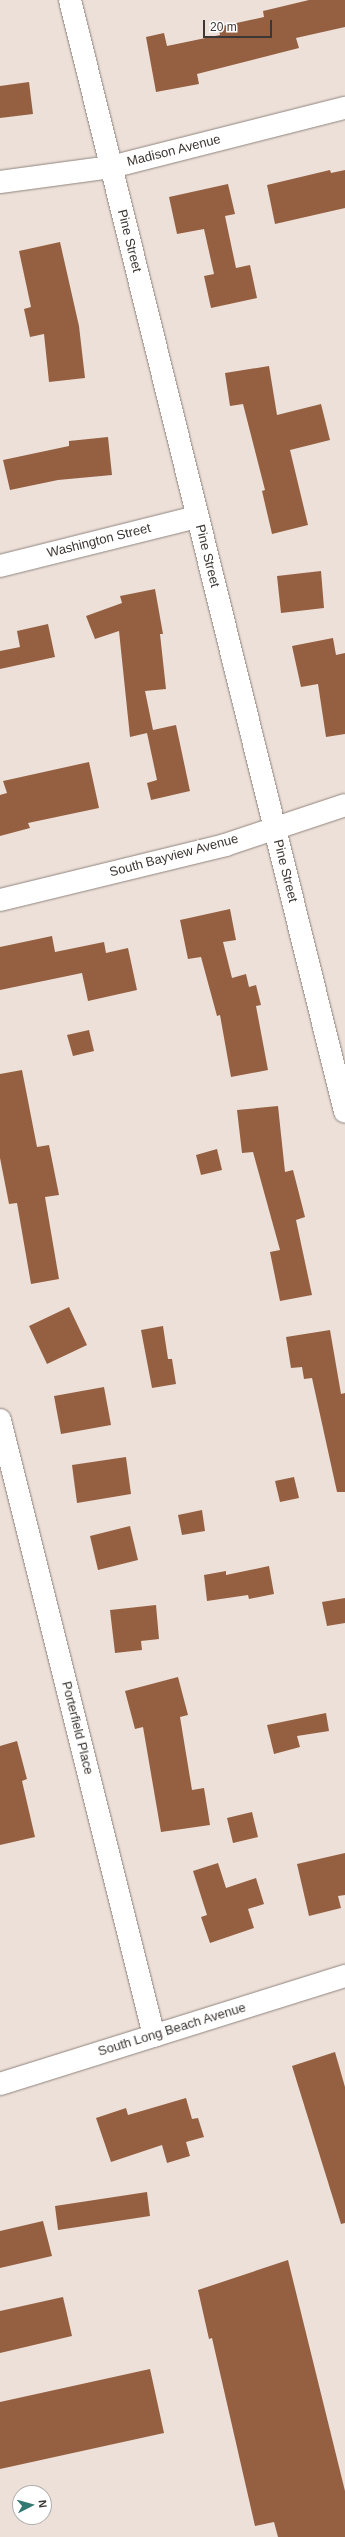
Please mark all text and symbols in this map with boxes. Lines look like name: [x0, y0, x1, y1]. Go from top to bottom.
scale bar: [205, 12, 274, 38]
text: 20 m: [210, 20, 237, 34]
street label: Madison Avenue: [125, 132, 223, 170]
street label: Pine Street: [114, 208, 144, 274]
street label: Washington Street: [45, 521, 153, 561]
street label: Pine Street: [192, 523, 222, 589]
street label: South Bayview Avenue: [108, 831, 240, 881]
street label: Pine Street: [270, 838, 300, 904]
street label: Porterfield Place: [58, 1680, 96, 1776]
street label: South Long Beach Avenue: [96, 2000, 248, 2060]
north arrow: [12, 2485, 52, 2525]
text: N: [37, 2499, 49, 2508]

